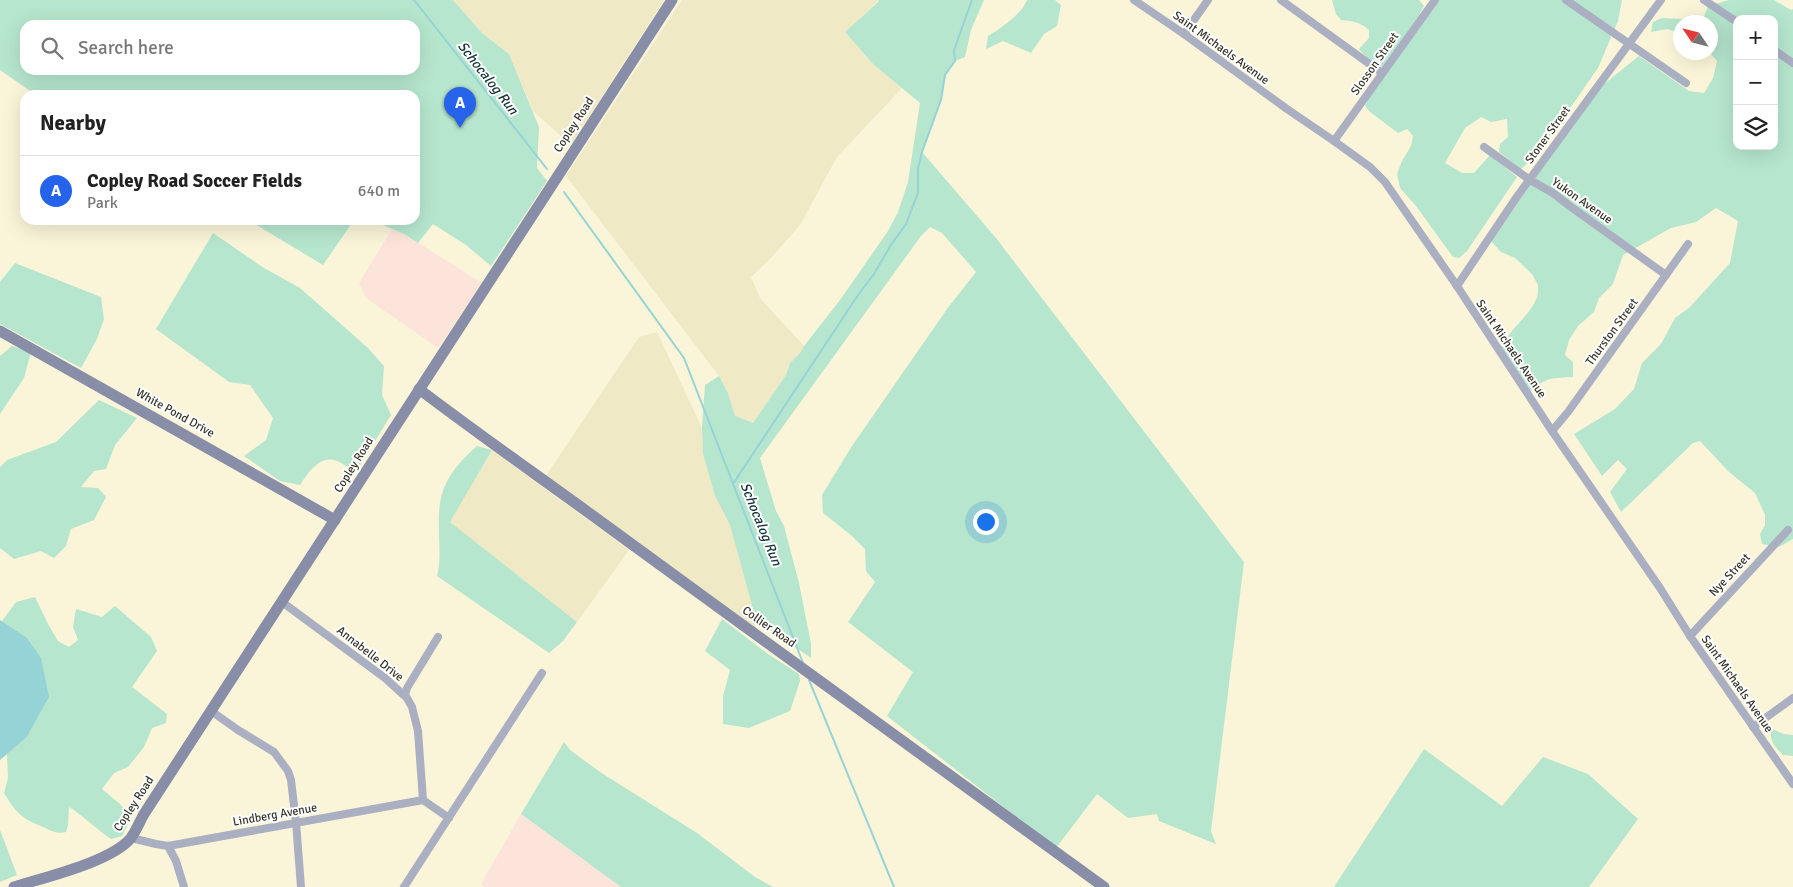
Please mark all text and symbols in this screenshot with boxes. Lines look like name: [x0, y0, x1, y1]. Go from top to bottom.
street label: Saint Michaels Avenue: [1170, 8, 1272, 88]
north arrow: [1673, 15, 1718, 60]
map controls: [1733, 15, 1778, 150]
button: +: [1733, 15, 1778, 60]
search box: [20, 20, 420, 75]
street label: Slosson Street: [1348, 30, 1402, 98]
icon: search: [38, 34, 66, 62]
text: Search here: [78, 36, 174, 60]
water label: Schocalog Run: [454, 38, 522, 118]
button: −: [1733, 60, 1778, 105]
pin: A: [444, 87, 476, 128]
street label: Copley Road: [551, 95, 597, 155]
street label: Stoner Street: [1522, 103, 1574, 167]
button: layers: [1733, 105, 1778, 150]
text: Nearby: [40, 110, 106, 136]
text: Copley Road Soccer Fields: [87, 169, 302, 193]
street label: Yukon Avenue: [1549, 175, 1615, 227]
text: A: [51, 181, 61, 201]
text: 640 m: [358, 181, 400, 201]
text: Park: [87, 193, 118, 213]
street label: Thurston Street: [1583, 295, 1641, 369]
street label: Saint Michaels Avenue: [1472, 297, 1550, 401]
street label: White Pond Drive: [133, 385, 217, 441]
street label: Copley Road: [331, 434, 377, 496]
water label: Schocalog Run: [737, 480, 786, 568]
your location: [973, 509, 999, 535]
street label: Nye Street: [1706, 550, 1754, 600]
street label: Collier Road: [739, 603, 799, 651]
street label: Annabelle Drive: [333, 623, 407, 685]
street label: Saint Michaels Avenue: [1698, 632, 1776, 736]
street label: Copley Road: [111, 774, 157, 834]
street label: Lindberg Avenue: [232, 800, 318, 830]

